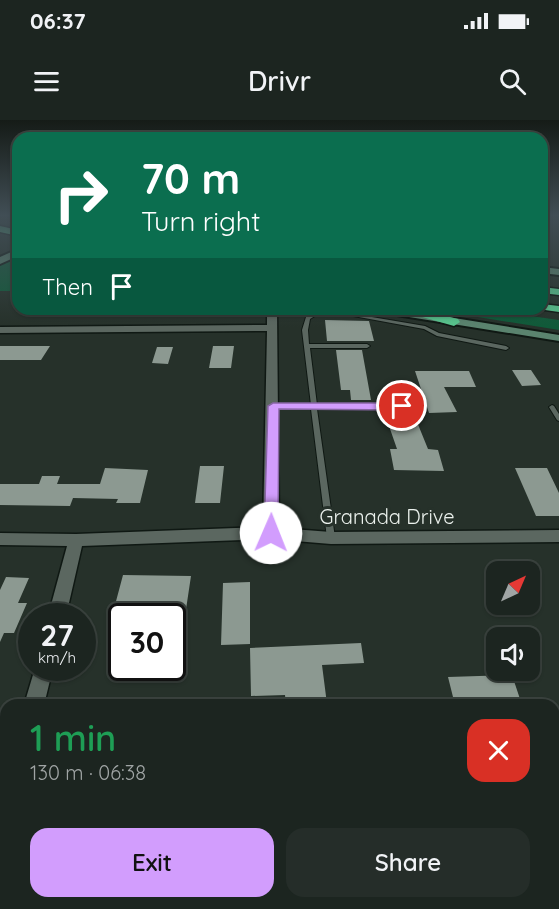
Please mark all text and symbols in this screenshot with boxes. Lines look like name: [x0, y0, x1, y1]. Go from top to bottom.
text: 06:37: [30, 7, 86, 35]
text: Drivr: [248, 64, 311, 98]
icon: menu: [30, 65, 63, 98]
icon: search: [496, 65, 529, 98]
text: 70 m: [141, 152, 240, 205]
icon: right: [42, 156, 120, 234]
text: Turn right: [141, 204, 260, 238]
icon: arrive: [105, 270, 138, 303]
text: Then: [42, 273, 93, 301]
pin: [376, 380, 427, 431]
icon: arrive: [385, 389, 418, 422]
position arrow: [239, 501, 303, 565]
street label: Granada Drive: [320, 504, 455, 529]
north arrow: [486, 561, 540, 615]
map controls: [486, 561, 540, 681]
speed limit sign: 30: [108, 603, 186, 681]
text: 27: [40, 616, 74, 654]
button: sound: [486, 627, 540, 681]
text: km/h: [38, 648, 76, 667]
text: 1 min: [30, 715, 116, 760]
button: close: [467, 719, 530, 782]
text: 130 m · 06:38: [30, 760, 146, 785]
button: Exit: [30, 828, 274, 897]
button: Share: [286, 828, 530, 897]

